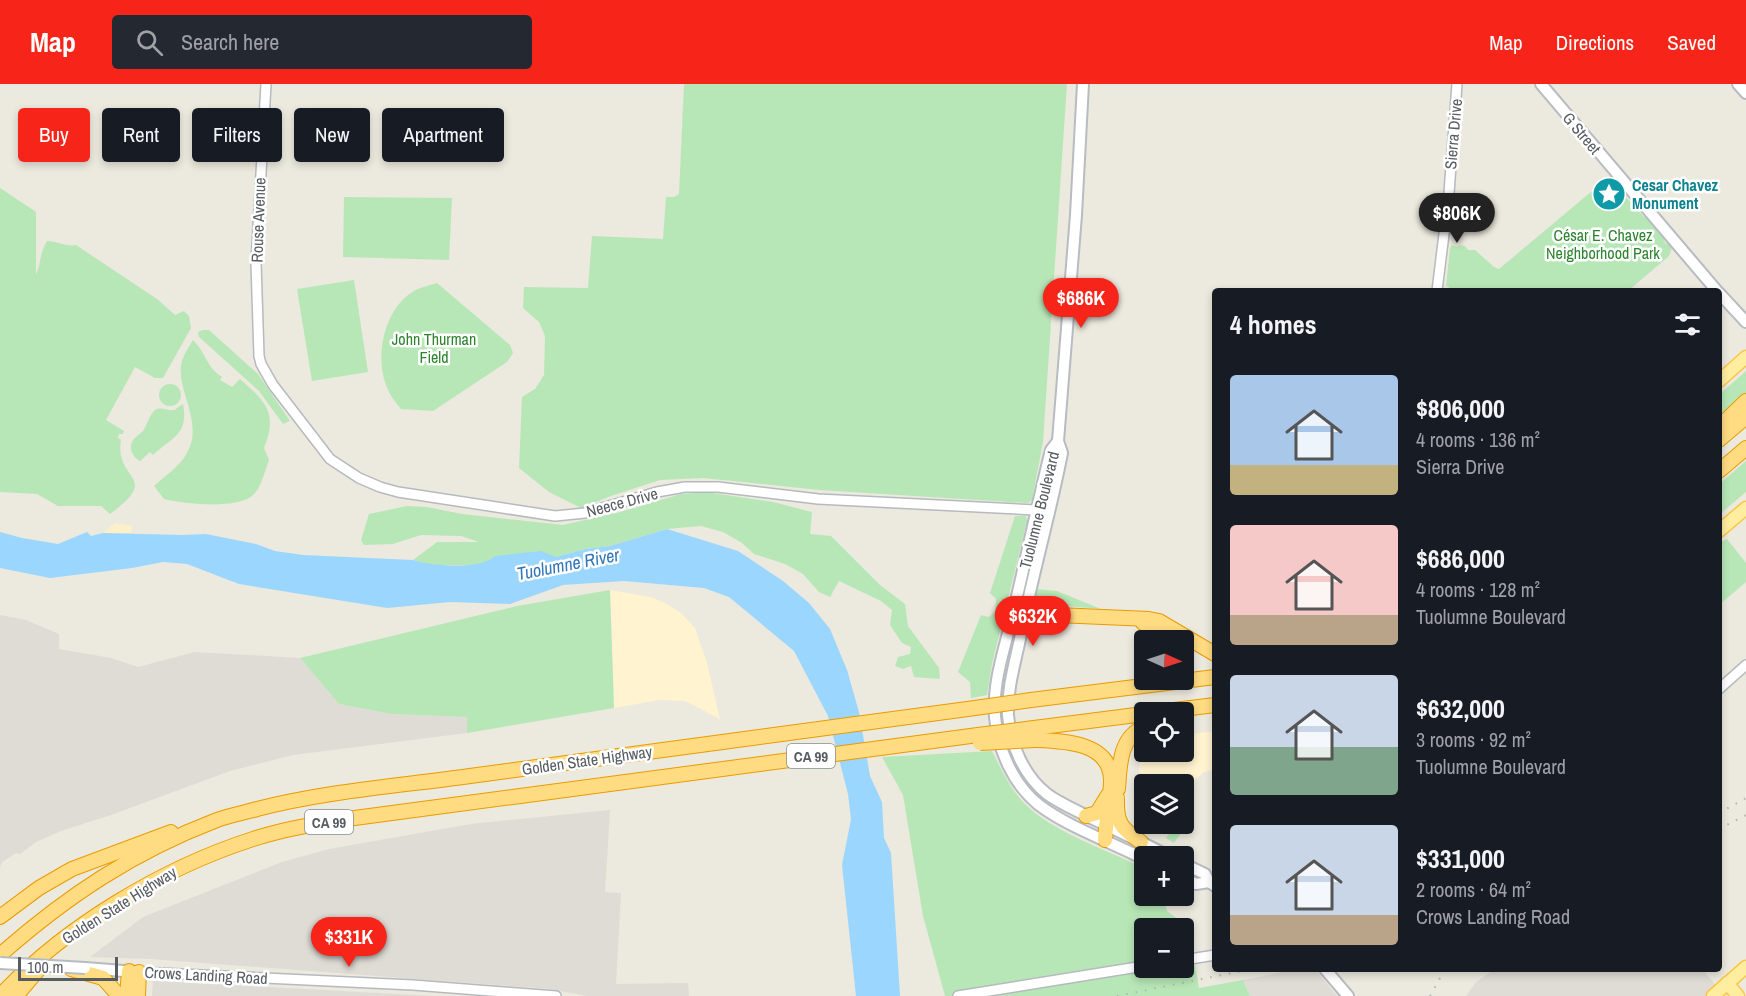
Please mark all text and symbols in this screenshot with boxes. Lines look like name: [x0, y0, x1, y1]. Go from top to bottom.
search box: [112, 15, 532, 69]
text: Map: [30, 23, 76, 61]
icon: search: [133, 26, 166, 59]
text: Search here: [181, 27, 279, 57]
text: Map: [1489, 28, 1523, 57]
text: Directions: [1556, 28, 1634, 57]
text: Saved: [1667, 28, 1716, 57]
street label: Sierra Drive: [1439, 98, 1467, 170]
street label: G Street: [1558, 107, 1606, 159]
chip: Buy: [18, 108, 90, 162]
chip: Rent: [102, 108, 180, 162]
chip: Filters: [192, 108, 282, 162]
chip: New: [294, 108, 370, 162]
chip: Apartment: [382, 108, 504, 162]
place label: Cesar Chavez Monument: [1632, 174, 1718, 214]
place icon: Cesar Chavez Monument: [1591, 176, 1627, 212]
street label: Rouse Avenue: [246, 177, 270, 263]
pin: $806K: [1415, 193, 1499, 244]
text: $806K: [1433, 199, 1481, 226]
park label: César E. Chavez Neighborhood Park: [1546, 224, 1660, 264]
pin: $686K: [1039, 278, 1123, 329]
text: $686K: [1057, 284, 1105, 311]
text: 4 homes: [1230, 307, 1317, 342]
icon: filters: [1671, 308, 1704, 341]
park label: John Thurman Field: [392, 328, 476, 368]
text: $806,000: [1416, 391, 1505, 426]
icon: home: [1278, 399, 1350, 471]
text: 4 rooms · 136 m²: [1416, 426, 1540, 453]
street label: Tuolumne Boulevard: [1014, 449, 1064, 571]
text: Sierra Drive: [1416, 453, 1504, 480]
street label: Neece Drive: [584, 482, 660, 522]
text: $686,000: [1416, 541, 1505, 576]
water label: Tuolumne River: [515, 542, 622, 586]
icon: home: [1278, 549, 1350, 621]
text: 4 rooms · 128 m²: [1416, 576, 1540, 603]
pin: $632K: [991, 596, 1075, 647]
text: $632K: [1009, 602, 1057, 629]
text: Tuolumne Boulevard: [1416, 603, 1566, 630]
north arrow: [1134, 630, 1194, 690]
map controls: [1134, 630, 1194, 978]
text: $632,000: [1416, 691, 1505, 726]
icon: home: [1278, 699, 1350, 771]
button: locate: [1134, 702, 1194, 762]
text: 3 rooms · 92 m²: [1416, 726, 1531, 753]
street label: Golden State Highway: [520, 740, 654, 780]
road number: CA 99: [787, 744, 835, 768]
text: Tuolumne Boulevard: [1416, 753, 1566, 780]
button: layers: [1134, 774, 1194, 834]
road number: CA 99: [305, 810, 353, 834]
text: $331,000: [1416, 841, 1505, 876]
button: +: [1134, 846, 1194, 906]
icon: home: [1278, 849, 1350, 921]
street label: Golden State Highway: [58, 861, 181, 949]
text: 2 rooms · 64 m²: [1416, 876, 1531, 903]
text: Crows Landing Road: [1416, 903, 1570, 930]
pin: $331K: [307, 917, 391, 968]
button: −: [1134, 918, 1194, 978]
text: $331K: [325, 923, 373, 950]
scale bar: [18, 954, 118, 982]
text: 100 m: [27, 956, 63, 978]
street label: Crows Landing Road: [144, 961, 268, 989]

